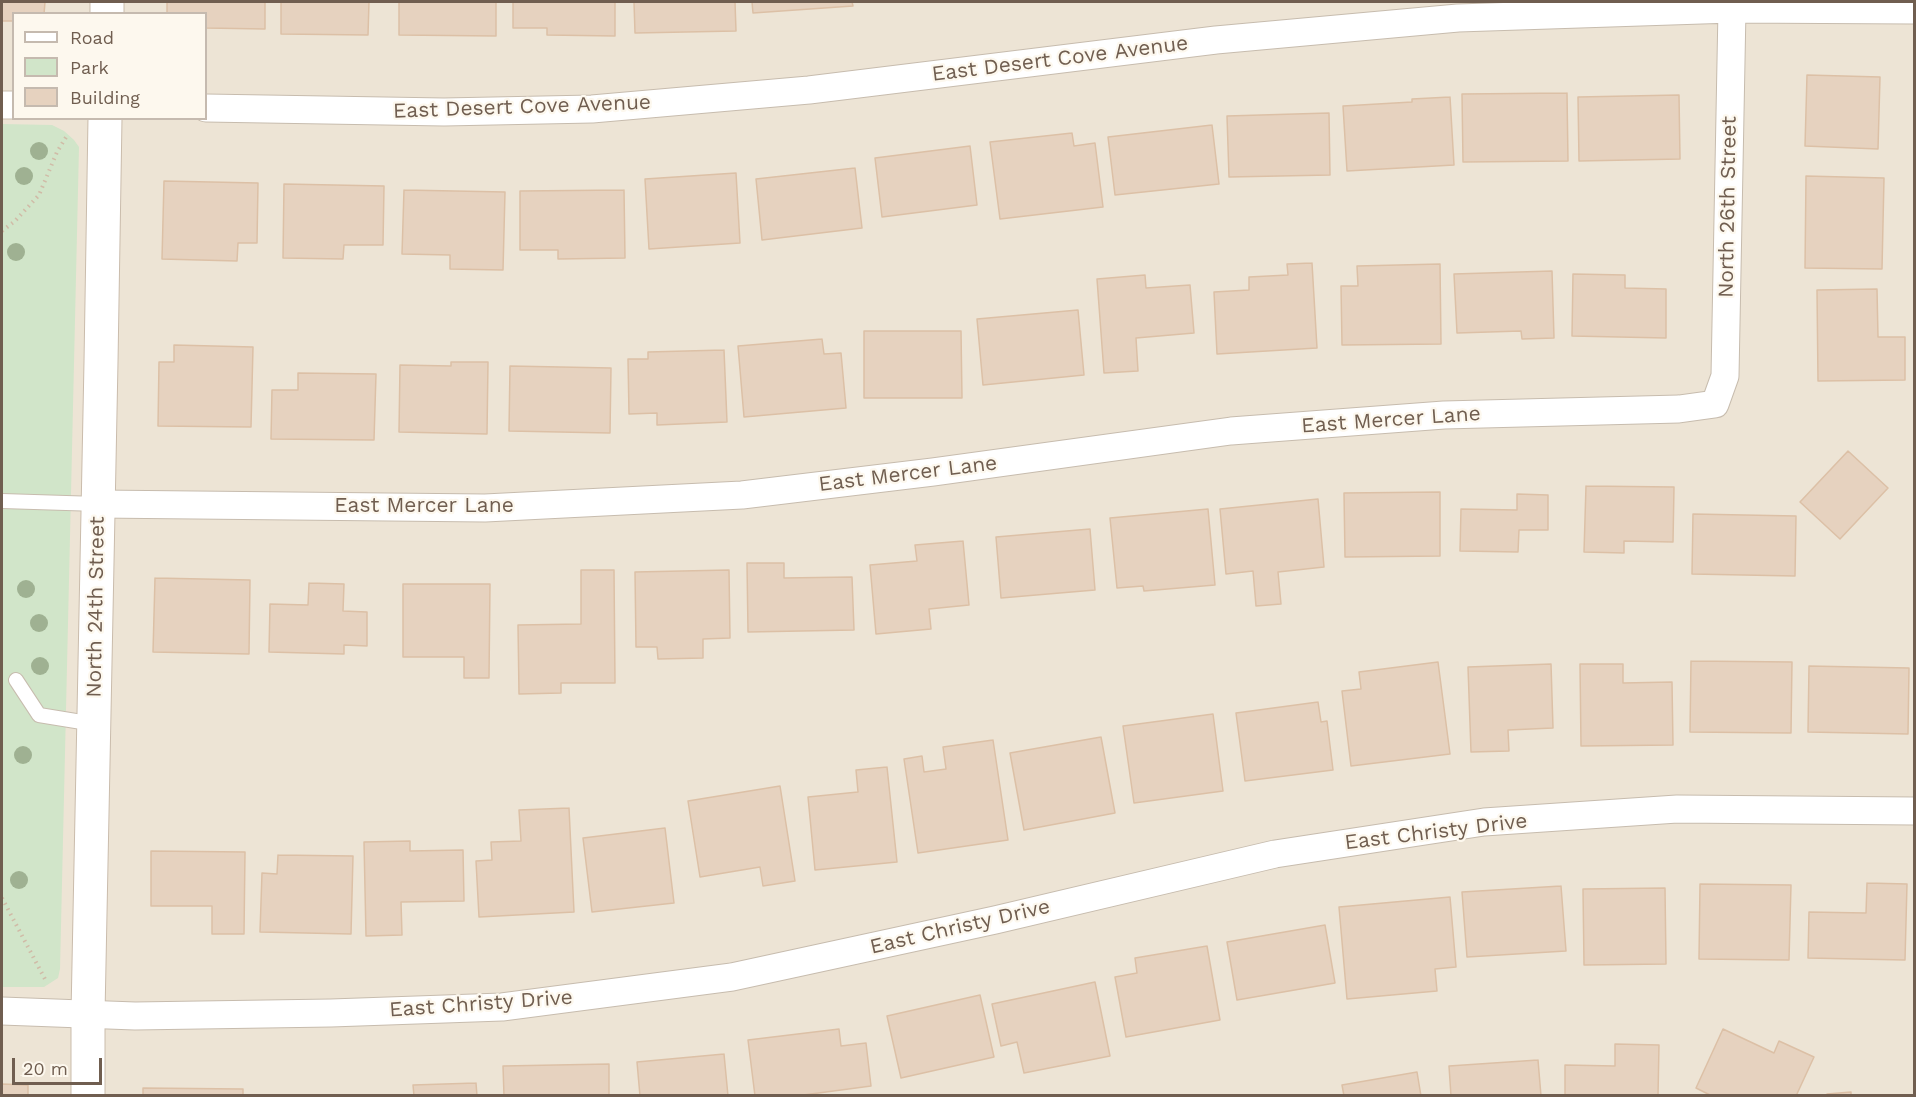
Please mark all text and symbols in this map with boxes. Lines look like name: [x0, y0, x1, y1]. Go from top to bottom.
legend: [12, 12, 207, 120]
text: Road: [70, 27, 114, 48]
street label: East Desert Cove Avenue: [930, 31, 1190, 87]
text: Park: [70, 57, 109, 78]
text: Building: [70, 87, 140, 108]
street label: East Desert Cove Avenue: [393, 90, 651, 124]
street label: North 26th Street: [1714, 116, 1742, 298]
street label: East Mercer Lane: [1301, 401, 1481, 439]
street label: East Mercer Lane: [817, 451, 999, 497]
street label: East Mercer Lane: [334, 493, 514, 519]
street label: North 24th Street: [82, 516, 110, 698]
street label: East Christy Drive: [1343, 808, 1529, 856]
street label: East Christy Drive: [868, 894, 1052, 960]
street label: East Christy Drive: [388, 985, 574, 1023]
scale bar: [15, 1046, 105, 1084]
text: 20 m: [23, 1058, 68, 1079]

